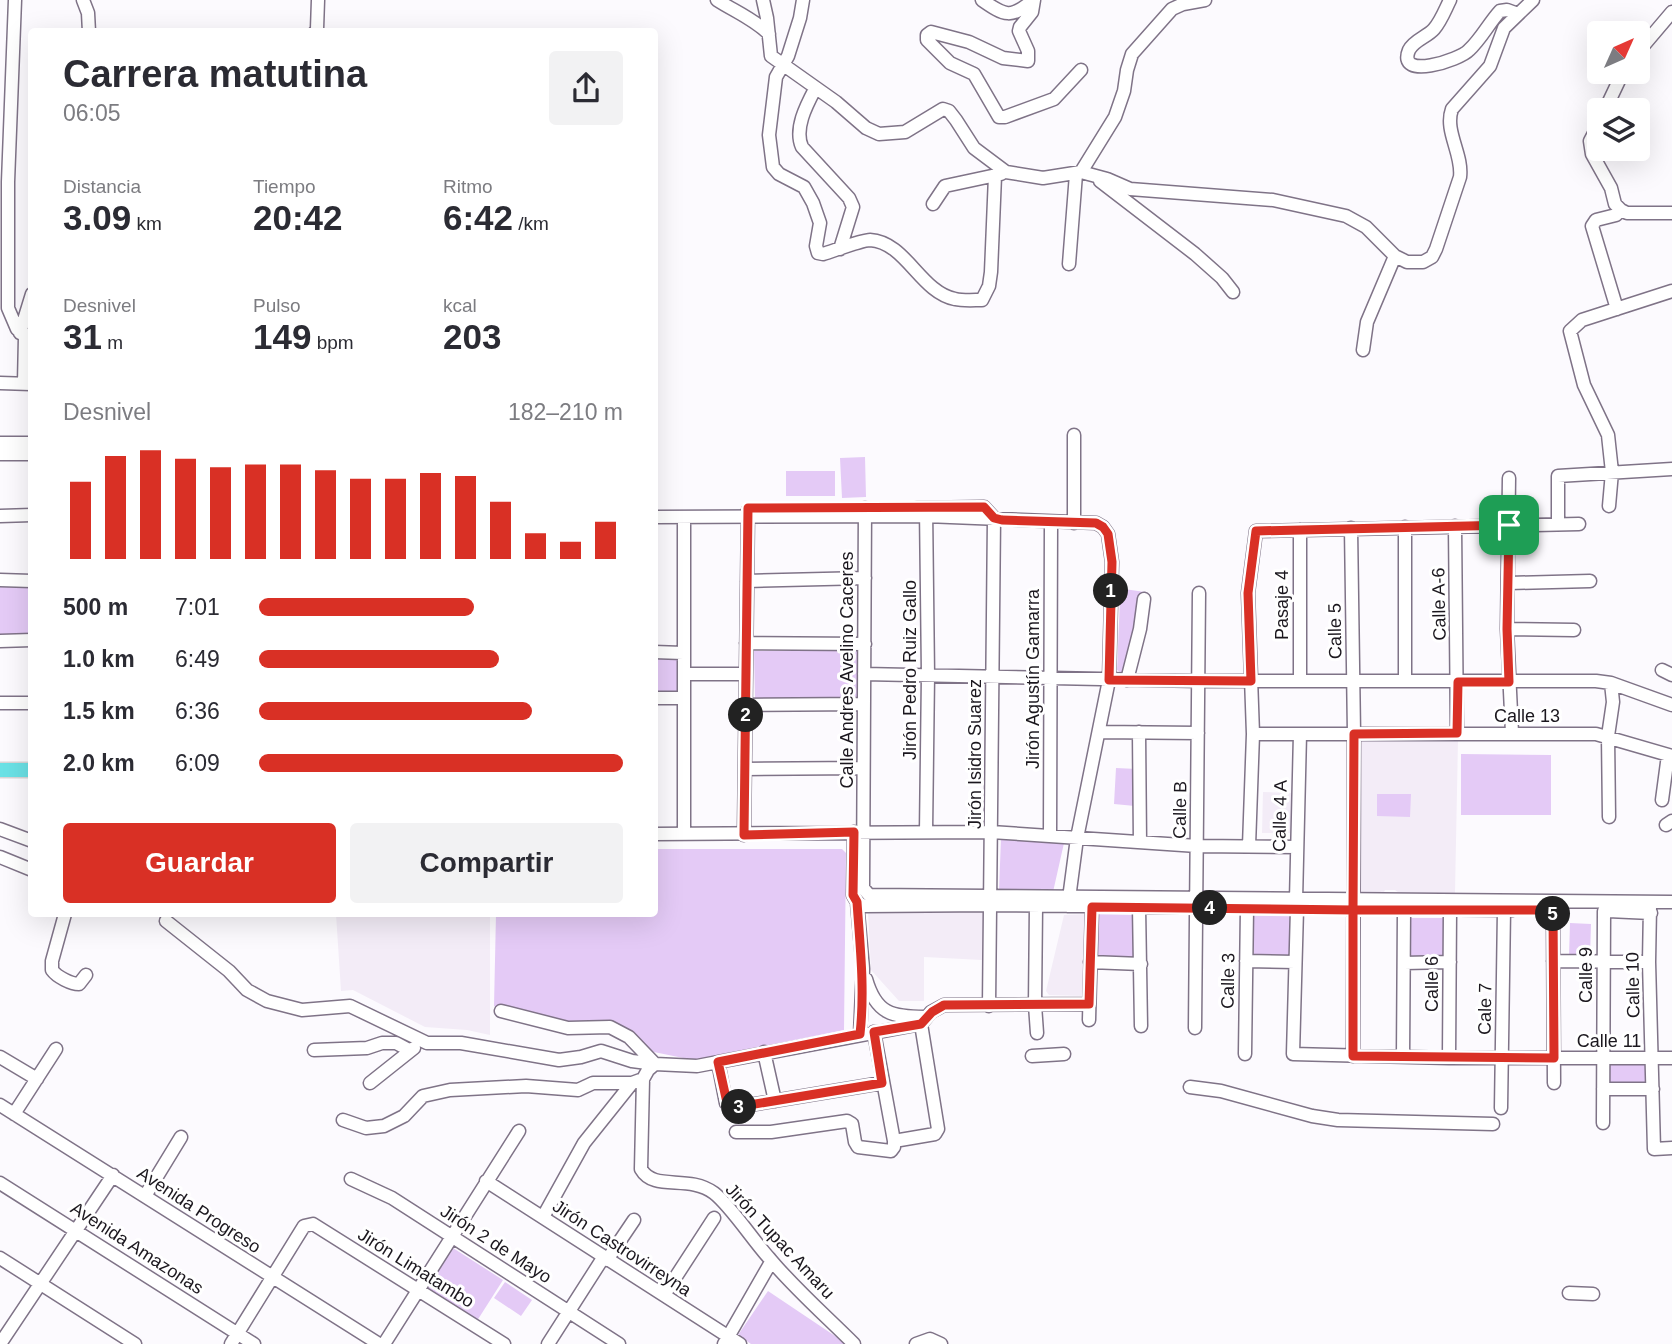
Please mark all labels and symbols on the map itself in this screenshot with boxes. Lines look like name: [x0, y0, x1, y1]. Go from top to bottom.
north arrow: [1587, 21, 1650, 84]
pin: [1479, 495, 1539, 555]
street label: Calle Andres Avelino Caceres: [837, 552, 857, 788]
street label: Calle A-6: [1428, 567, 1450, 641]
street label: Pasaje 4: [1272, 570, 1292, 640]
pin: 1: [1094, 574, 1128, 608]
street label: Jirón Pedro Ruiz Gallo: [900, 580, 920, 760]
street label: Jirón Agustín Gamarra: [1023, 588, 1043, 769]
street label: Calle 5: [1325, 603, 1345, 659]
street label: Jirón Isidro Suarez: [965, 679, 985, 829]
pin: 2: [728, 698, 764, 732]
street label: Calle 13: [1494, 706, 1560, 726]
street label: Calle 4 A: [1269, 780, 1291, 852]
street label: Calle B: [1169, 781, 1191, 839]
pin: 4: [1192, 890, 1228, 926]
pin: 5: [1536, 897, 1570, 932]
street label: Calle 9: [1576, 947, 1596, 1003]
street label: Calle 10: [1622, 952, 1644, 1018]
street label: Calle 3: [1218, 953, 1238, 1009]
street label: Calle 6: [1422, 956, 1442, 1012]
street label: Cale 7: [1475, 983, 1495, 1035]
street label: Calle 11: [1577, 1031, 1641, 1051]
pin: 3: [722, 1090, 756, 1124]
street label: Avenida Progreso: [134, 1163, 264, 1257]
street label: Jirón Tupac Amaru: [722, 1179, 838, 1303]
street label: Jirón Castrovirreyna: [549, 1196, 696, 1301]
street label: Avenida Amazonas: [67, 1198, 207, 1298]
street label: Jirón 2 de Mayo: [437, 1201, 555, 1287]
street label: Jirón Limatambo: [354, 1224, 478, 1312]

